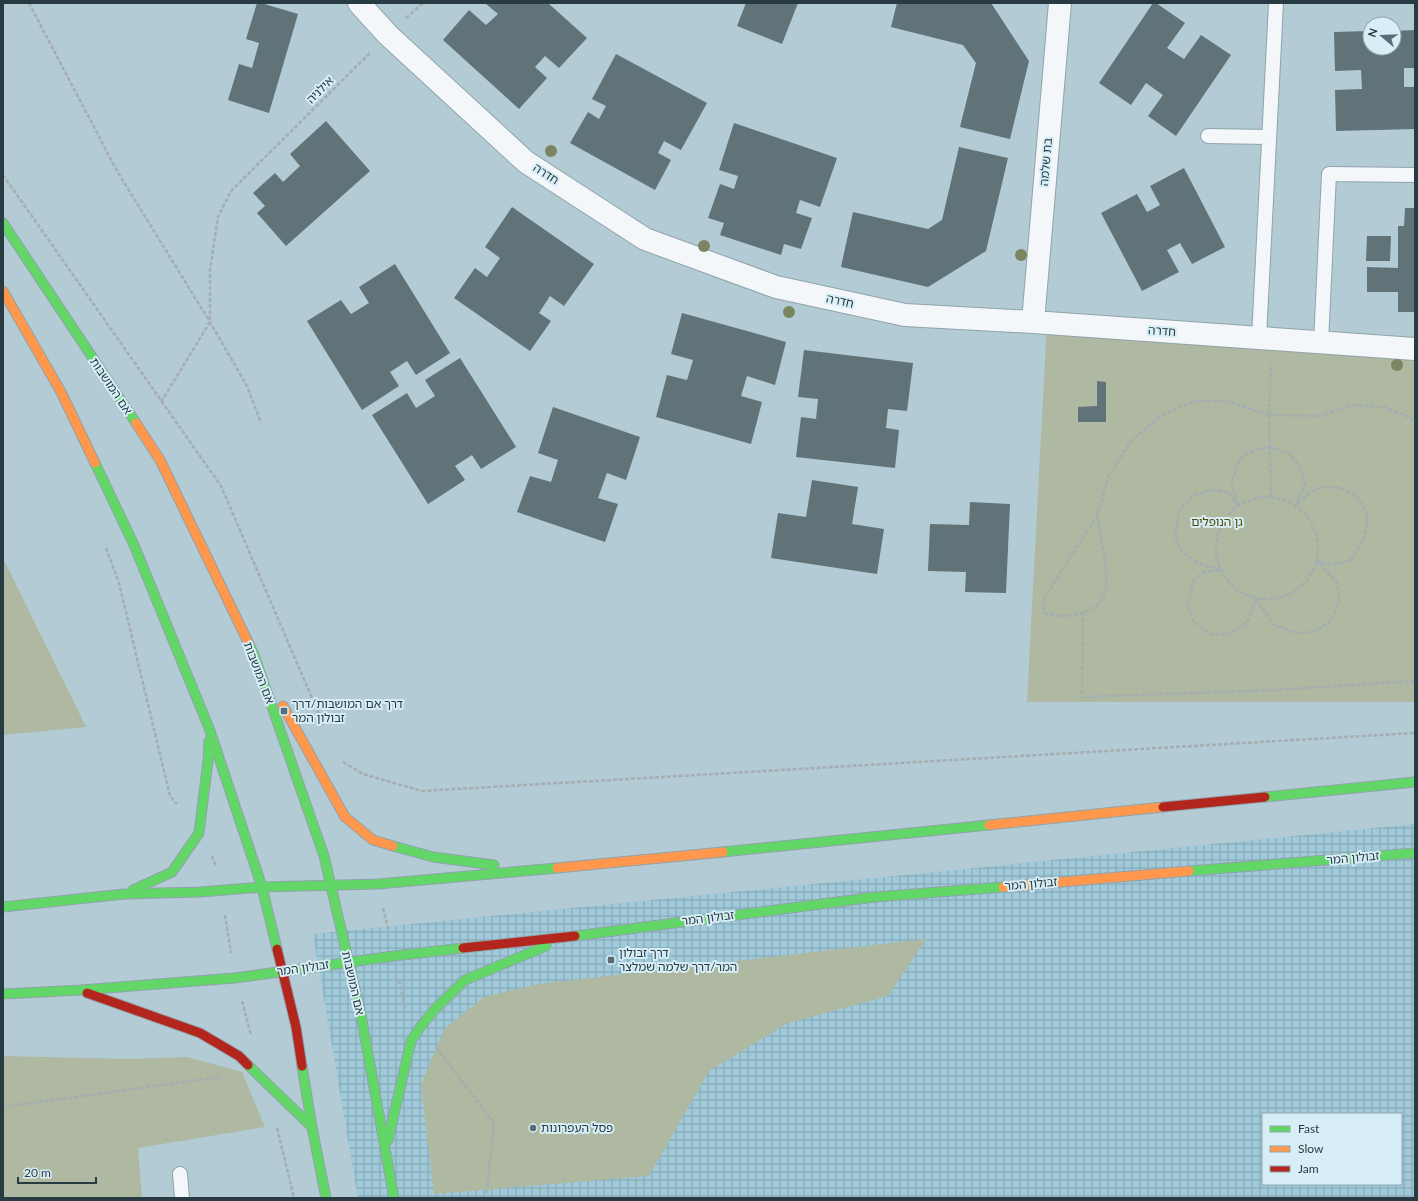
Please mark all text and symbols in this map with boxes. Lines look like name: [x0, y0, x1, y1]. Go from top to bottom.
north arrow: [1362, 16, 1402, 56]
text: N: [1365, 26, 1380, 39]
street label: אילניה: [303, 73, 337, 106]
street label: בת שלמה: [1036, 137, 1055, 187]
street label: חדרה: [531, 160, 562, 187]
street label: חדרה: [825, 290, 855, 311]
street label: חדרה: [1148, 322, 1176, 339]
street label: אם המושבות: [87, 355, 136, 417]
park label: גן הנופלים: [1191, 514, 1243, 529]
street label: אם המושבות: [241, 640, 278, 706]
place label: דרך אם המושבות/דרך זבולון המר: [292, 696, 403, 725]
marker: דרך אם המושבות/דרך זבולון המר: [279, 706, 289, 716]
street label: זבולון המר: [1326, 848, 1380, 867]
street label: זבולון המר: [1004, 874, 1058, 893]
street label: זבולון המר: [681, 907, 735, 928]
place label: דרך זבולון המר/דרך שלמה שמלצר: [619, 945, 737, 974]
street label: אם המושבות: [339, 949, 368, 1017]
marker: דרך זבולון המר/דרך שלמה שמלצר: [606, 955, 616, 965]
street label: זבולון המר: [276, 956, 330, 979]
legend: [1262, 1113, 1402, 1185]
place label: פסל העפרונות: [541, 1120, 613, 1135]
text: Fast: [1298, 1121, 1320, 1136]
marker: פסל העפרונות: [528, 1123, 538, 1133]
text: Slow: [1298, 1141, 1324, 1156]
scale bar: [18, 1159, 96, 1185]
text: Jam: [1298, 1161, 1319, 1176]
text: 20 m: [24, 1165, 51, 1180]

